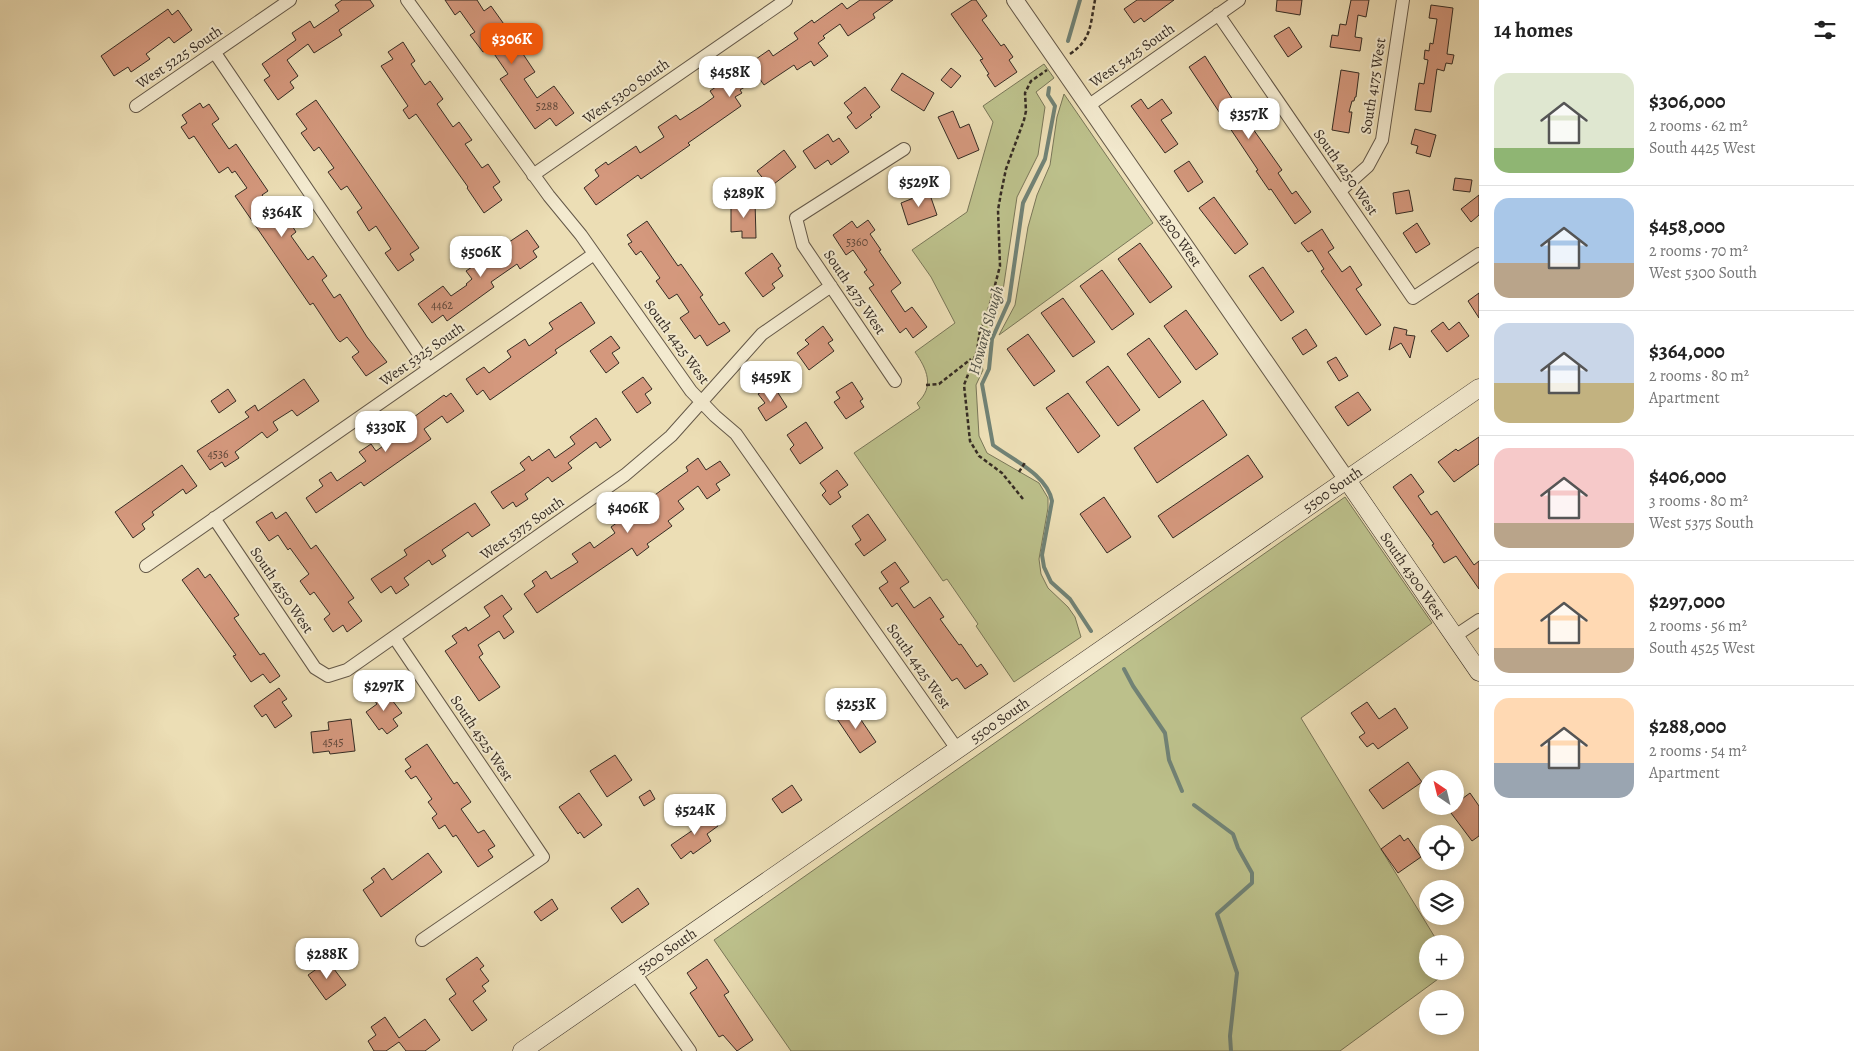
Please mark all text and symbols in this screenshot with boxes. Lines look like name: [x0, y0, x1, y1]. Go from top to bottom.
text: 14 homes: [1494, 16, 1573, 44]
icon: filters: [1811, 16, 1839, 44]
street label: West 5425 South: [1085, 18, 1178, 92]
street label: West 5225 South: [131, 21, 226, 94]
pin: $306K: [477, 22, 547, 65]
text: $306K: [492, 28, 532, 50]
street label: South 4175 West: [1356, 36, 1390, 136]
street label: West 5300 South: [578, 54, 673, 129]
pin: $458K: [695, 56, 765, 98]
text: $458K: [710, 61, 750, 83]
text: $306,000: [1649, 87, 1726, 115]
icon: home: [1534, 93, 1594, 153]
house number: 5288: [536, 98, 558, 114]
pin: $357K: [1214, 98, 1284, 140]
text: $357K: [1230, 103, 1268, 125]
text: 2 rooms · 62 m²: [1649, 115, 1748, 137]
street label: South 4250 West: [1309, 125, 1383, 219]
text: South 4425 West: [1649, 137, 1756, 159]
pin: $529K: [884, 166, 954, 208]
text: $529K: [899, 171, 939, 193]
pin: $289K: [709, 176, 779, 219]
text: $289K: [724, 182, 764, 204]
pin: $364K: [247, 196, 317, 238]
text: $364K: [262, 201, 302, 223]
street label: 4300 West: [1155, 208, 1207, 271]
text: $458,000: [1649, 212, 1725, 240]
icon: home: [1534, 218, 1594, 278]
house number: 5360: [846, 234, 868, 250]
pin: $506K: [446, 236, 516, 278]
text: 2 rooms · 70 m²: [1649, 240, 1748, 262]
text: $506K: [461, 241, 501, 263]
street label: South 4375 West: [819, 246, 891, 338]
text: West 5300 South: [1649, 262, 1757, 284]
water label: Howard Slough: [963, 283, 1009, 377]
street label: South 4425 West: [640, 296, 714, 388]
house number: 4462: [431, 297, 453, 313]
street label: West 5325 South: [375, 317, 468, 391]
text: $364,000: [1649, 337, 1725, 365]
icon: home: [1534, 343, 1594, 403]
pin: $459K: [736, 360, 806, 403]
text: 2 rooms · 80 m²: [1649, 365, 1749, 387]
text: $459K: [751, 366, 791, 388]
text: Apartment: [1649, 387, 1720, 409]
pin: $330K: [351, 410, 421, 453]
text: $330K: [366, 416, 406, 438]
house number: 4536: [207, 446, 229, 462]
street label: 5500 South: [1299, 462, 1366, 517]
text: $406,000: [1649, 462, 1726, 490]
icon: home: [1534, 468, 1594, 528]
text: 3 rooms · 80 m²: [1649, 490, 1748, 512]
street label: West 5375 South: [475, 492, 568, 565]
pin: $406K: [593, 492, 663, 534]
text: $406K: [607, 497, 649, 519]
text: West 5375 South: [1649, 512, 1754, 534]
street label: South 4300 West: [1376, 528, 1450, 623]
street label: South 4550 West: [246, 543, 318, 637]
text: $297,000: [1649, 587, 1725, 615]
icon: home: [1534, 593, 1594, 653]
text: 2 rooms · 56 m²: [1649, 615, 1747, 637]
street label: South 4425 West: [882, 619, 956, 713]
text: South 4525 West: [1649, 637, 1755, 659]
pin: $297K: [349, 670, 419, 712]
text: $297K: [364, 675, 404, 697]
pin: $253K: [821, 688, 891, 730]
street label: South 4525 West: [446, 691, 518, 785]
text: $253K: [836, 693, 876, 715]
street label: 5500 South: [966, 693, 1033, 748]
text: $288,000: [1649, 712, 1726, 740]
icon: home: [1534, 718, 1594, 778]
house number: 4545: [322, 734, 344, 750]
text: 2 rooms · 54 m²: [1649, 740, 1747, 762]
text: Apartment: [1649, 762, 1720, 784]
north arrow: [1419, 770, 1464, 815]
map controls: [1419, 770, 1464, 1035]
pin: $524K: [660, 794, 730, 836]
text: $524K: [675, 799, 715, 821]
button: locate: [1419, 825, 1464, 870]
button: layers: [1419, 880, 1464, 925]
street label: 5500 South: [633, 923, 700, 978]
button: +: [1419, 935, 1464, 980]
pin: $288K: [292, 938, 362, 980]
text: $288K: [306, 943, 348, 965]
button: −: [1419, 990, 1464, 1035]

